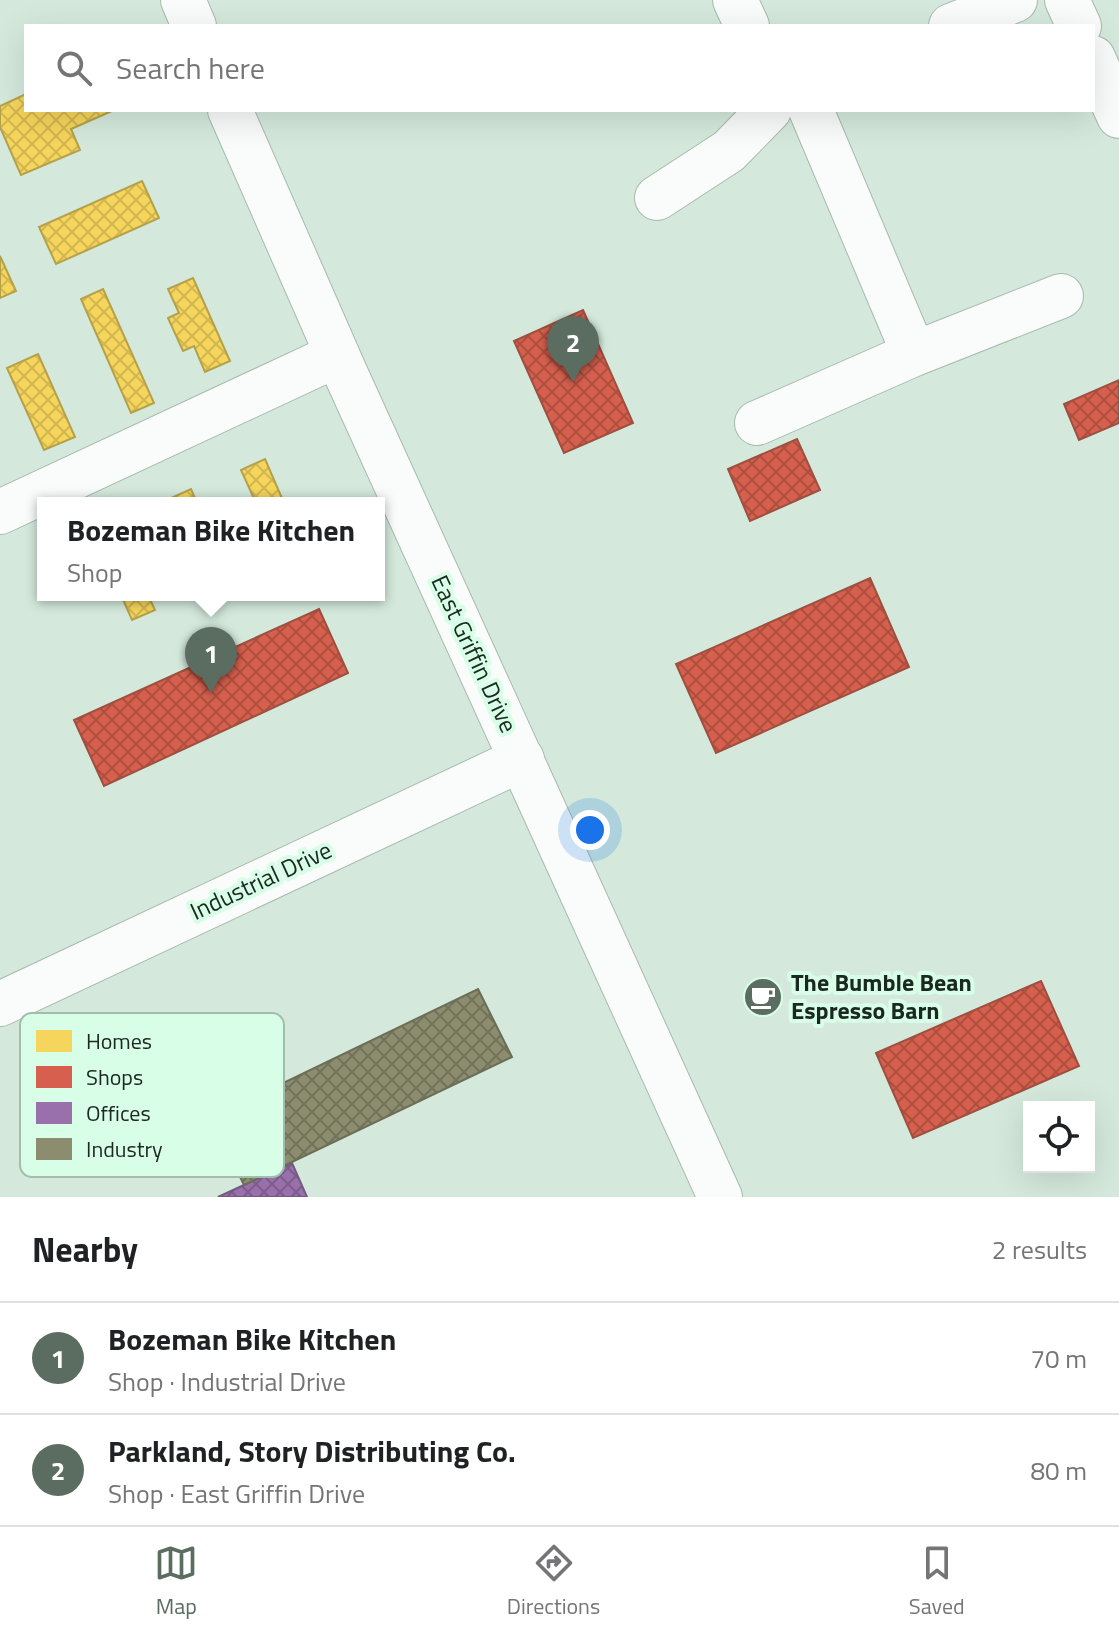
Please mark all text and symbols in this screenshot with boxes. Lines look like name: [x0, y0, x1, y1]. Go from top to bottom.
search box: [24, 24, 1095, 112]
text: Search here: [116, 45, 265, 91]
icon: search: [52, 46, 96, 90]
pin: 2: [547, 316, 599, 382]
popup: [37, 497, 385, 601]
text: Bozeman Bike Kitchen: [67, 507, 355, 553]
text: Shop: [67, 553, 122, 592]
street label: East Griffin Drive: [423, 569, 527, 738]
pin: 1: [185, 627, 237, 693]
your location: [570, 810, 610, 850]
street label: Industrial Drive: [184, 832, 337, 929]
place label: The Bumble Bean Espresso Barn: [791, 964, 972, 1028]
cafe icon: The Bumble Bean Espresso Barn: [742, 976, 784, 1018]
legend: [20, 1013, 284, 1177]
text: Homes: [86, 1024, 152, 1058]
text: Shops: [86, 1060, 143, 1094]
text: Offices: [86, 1096, 151, 1130]
map controls: [1023, 1101, 1095, 1173]
button: locate: [1023, 1101, 1095, 1173]
text: Industry: [86, 1132, 163, 1166]
text: Nearby: [32, 1223, 138, 1275]
text: 2 results: [992, 1230, 1087, 1269]
text: Bozeman Bike Kitchen: [108, 1316, 396, 1362]
text: 1: [51, 1339, 65, 1378]
text: 70 m: [1030, 1339, 1087, 1378]
text: Shop · Industrial Drive: [108, 1362, 346, 1401]
text: Parkland, Story Distributing Co.: [108, 1428, 516, 1474]
text: 2: [51, 1451, 65, 1490]
text: 80 m: [1030, 1451, 1087, 1490]
text: Shop · East Griffin Drive: [108, 1474, 365, 1513]
tab: Map: [154, 1541, 198, 1623]
tab: Directions: [507, 1541, 600, 1623]
tab: Saved: [909, 1541, 965, 1623]

